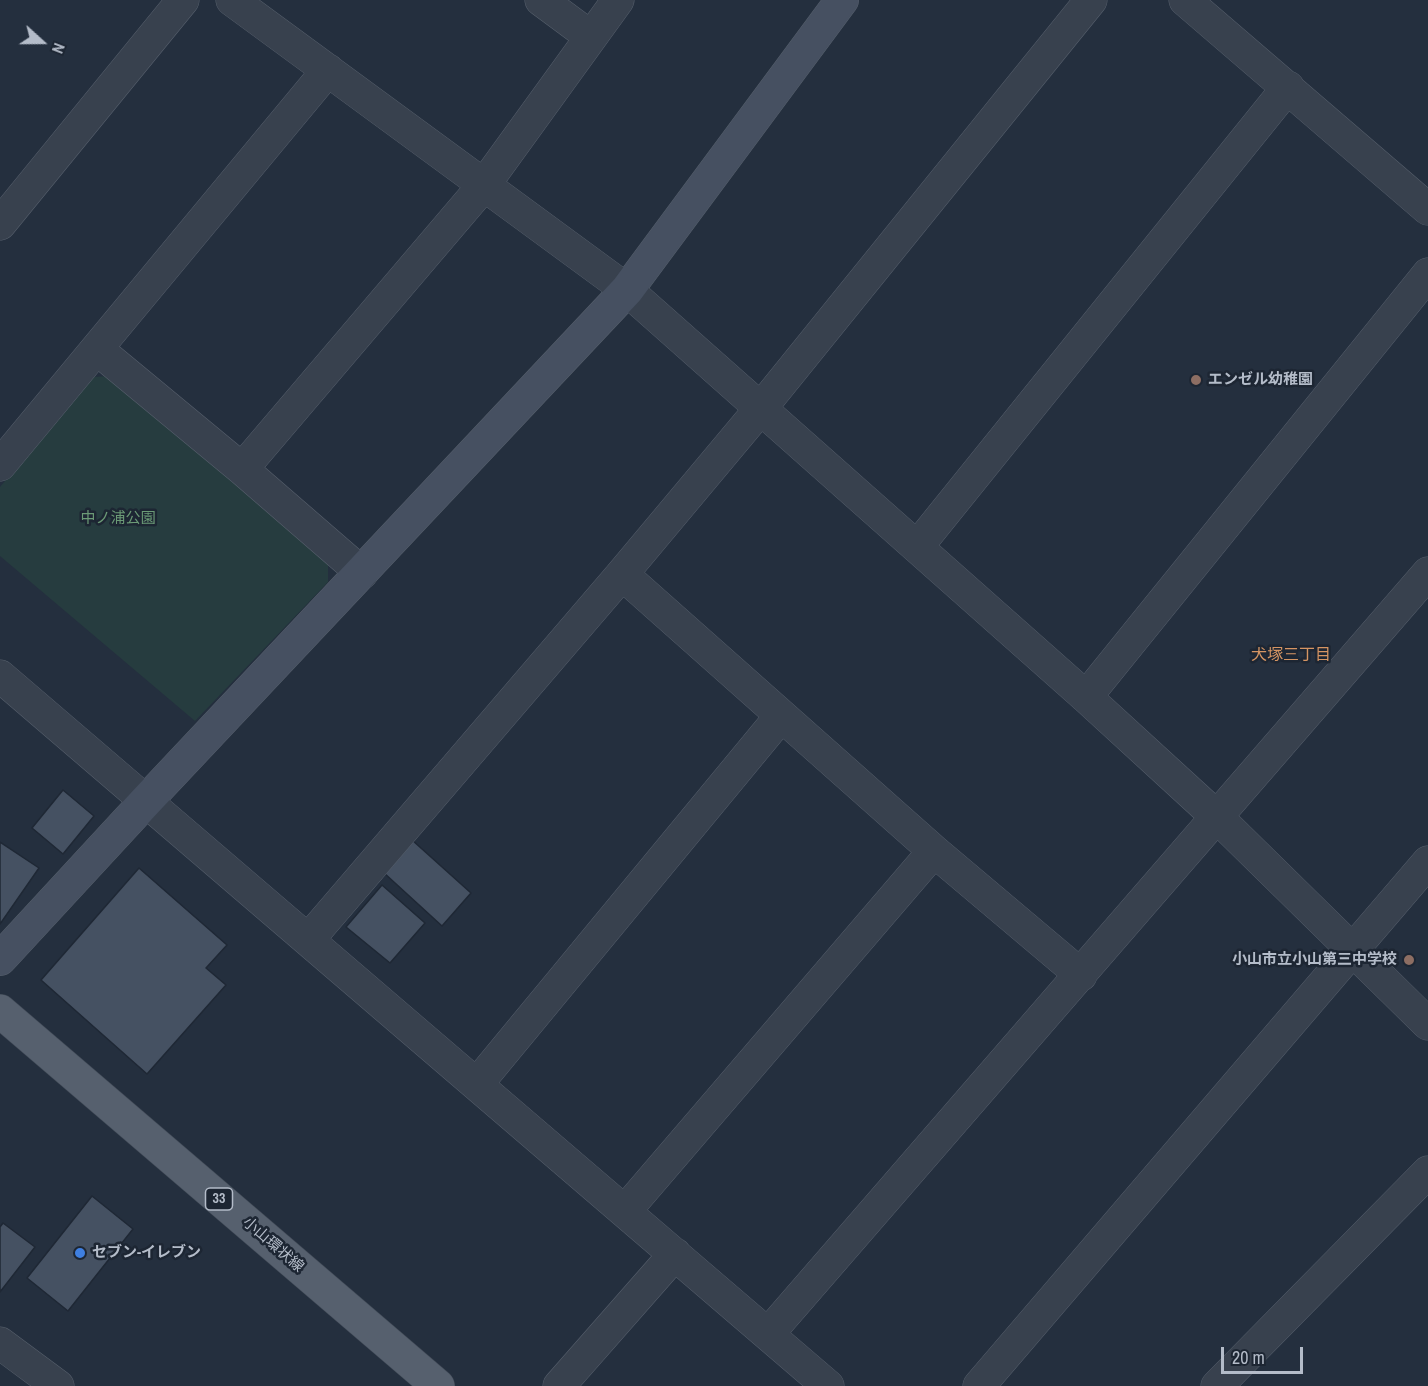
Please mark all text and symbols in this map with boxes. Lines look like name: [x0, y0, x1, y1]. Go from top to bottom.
north arrow: [12, 12, 72, 72]
text: N: [47, 40, 71, 57]
place label: エンゼル幼稚園: [1208, 371, 1313, 389]
marker: エンゼル幼稚園: [1189, 373, 1203, 387]
park label: 中ノ浦公園: [81, 510, 155, 528]
district label: 犬塚三丁目: [1251, 646, 1331, 666]
place label: 小山市立小山第三中学校: [1232, 951, 1397, 969]
marker: 小山市立小山第三中学校: [1402, 953, 1416, 967]
road number: 33: [206, 1188, 232, 1210]
street label: 小山環状線: [239, 1214, 307, 1276]
place label: セブン-イレブン: [92, 1244, 201, 1262]
marker: セブン-イレブン: [73, 1246, 87, 1260]
scale bar: [1224, 1335, 1306, 1373]
text: 20 m: [1232, 1345, 1265, 1370]

